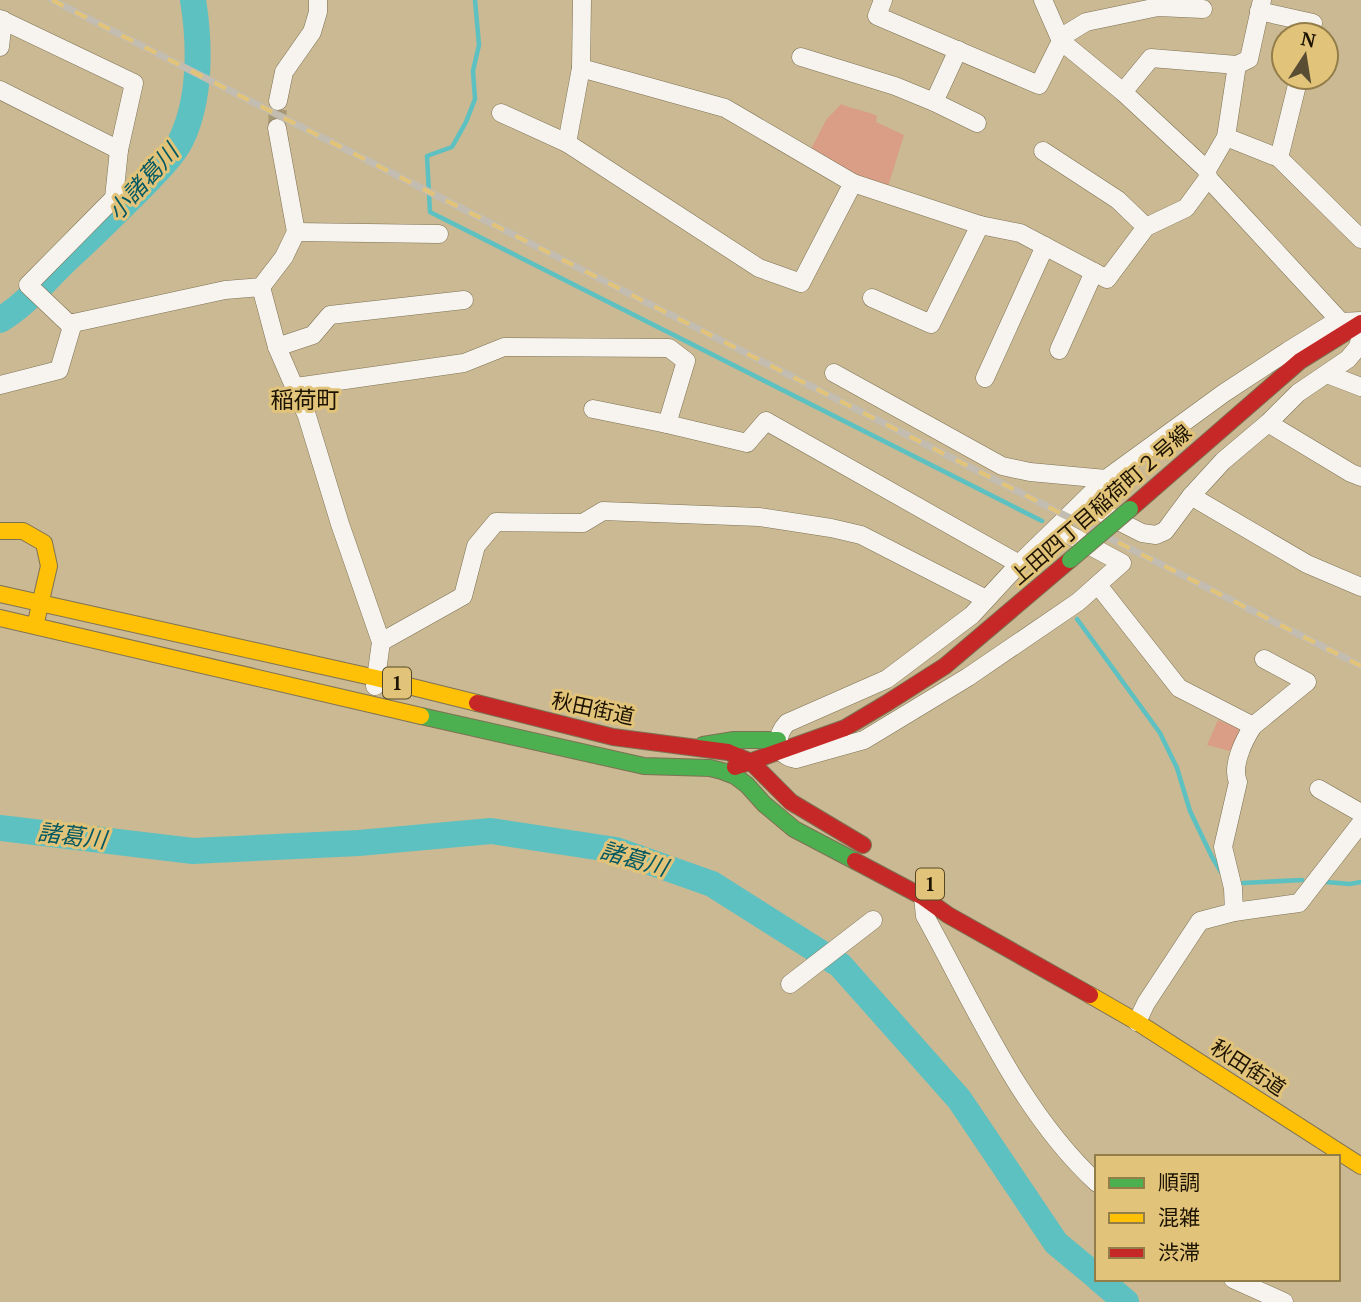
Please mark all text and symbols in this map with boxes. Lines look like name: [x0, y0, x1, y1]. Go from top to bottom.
north arrow: [1270, 21, 1340, 91]
text: N: [1299, 25, 1319, 53]
water label: 小諸葛川: [100, 135, 187, 226]
district label: 稲荷町: [271, 384, 340, 415]
street label: 上田四丁目稲荷町２号線: [1004, 418, 1197, 591]
road number: 1: [383, 668, 411, 698]
street label: 秋田街道: [549, 686, 637, 730]
water label: 諸葛川: [36, 816, 111, 855]
water label: 諸葛川: [597, 834, 674, 884]
road number: 1: [916, 869, 944, 900]
street label: 秋田街道: [1206, 1033, 1291, 1102]
legend: [1095, 1155, 1340, 1281]
text: 順調: [1158, 1168, 1200, 1196]
text: 混雑: [1158, 1203, 1200, 1231]
text: 渋滞: [1158, 1238, 1200, 1266]

